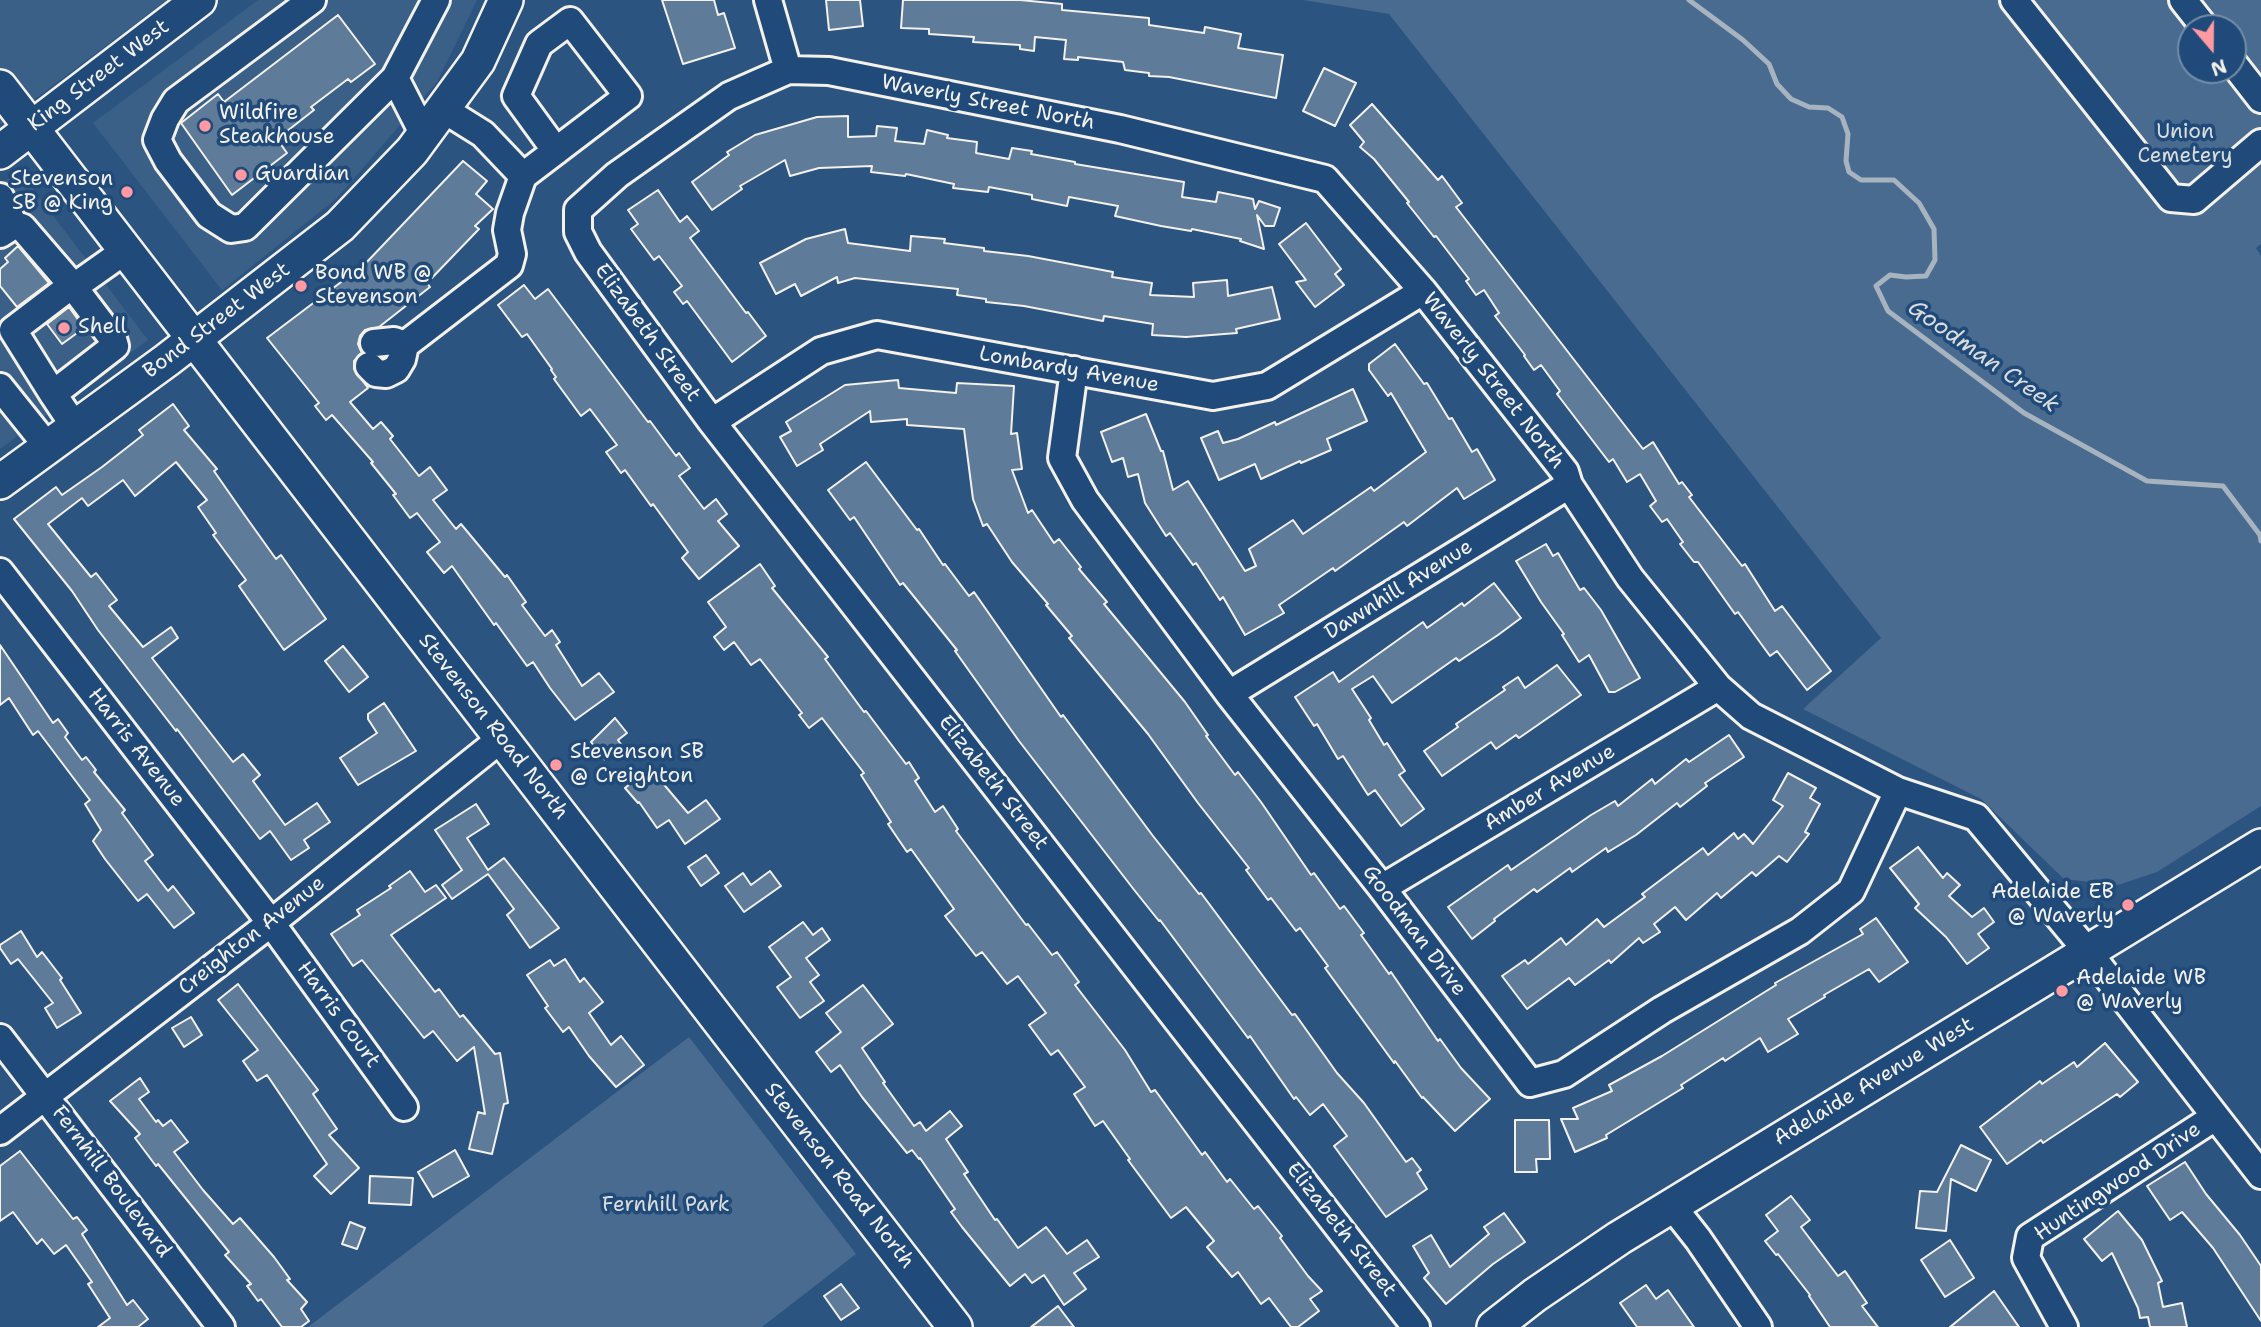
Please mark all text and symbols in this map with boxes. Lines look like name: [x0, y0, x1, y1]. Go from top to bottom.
north arrow: [2177, 14, 2247, 84]
street label: King Street West: [23, 15, 175, 137]
text: N: [2207, 53, 2230, 82]
street label: Waverly Street North: [879, 70, 1097, 136]
place label: Wildfire Steakhouse: [219, 101, 335, 151]
marker: Wildfire Steakhouse: [197, 118, 213, 134]
park label: Union Cemetery: [2137, 120, 2233, 170]
place label: Guardian: [255, 162, 349, 188]
place label: Stevenson SB @ King: [10, 167, 113, 217]
marker: Guardian: [233, 167, 249, 183]
marker: Stevenson SB @ King: [119, 184, 135, 200]
street label: Bond Street West: [139, 258, 295, 384]
street label: Elizabeth Street: [589, 259, 705, 407]
place label: Bond WB @ Stevenson: [315, 261, 431, 311]
marker: Bond WB @ Stevenson: [293, 278, 309, 294]
street label: Waverly Street North: [1416, 288, 1570, 474]
water label: Goodman Creek: [1902, 295, 2064, 419]
place label: Shell: [78, 315, 127, 341]
marker: Shell: [56, 320, 72, 336]
street label: Lombardy Avenue: [977, 342, 1161, 398]
street label: Dawnhill Avenue: [1321, 534, 1477, 646]
street label: Stevenson Road North: [413, 629, 573, 825]
street label: Harris Avenue: [82, 684, 190, 812]
street label: Elizabeth Street: [932, 711, 1054, 855]
street label: Amber Avenue: [1480, 739, 1620, 837]
place label: Stevenson SB @ Creighton: [570, 740, 704, 790]
marker: Stevenson SB @ Creighton: [548, 757, 564, 773]
street label: Goodman Drive: [1357, 861, 1471, 1001]
street label: Creighton Avenue: [174, 871, 330, 1001]
place label: Adelaide EB @ Waverly: [1991, 880, 2114, 930]
marker: Adelaide EB @ Waverly: [2120, 897, 2136, 913]
street label: Harris Court: [291, 957, 385, 1073]
place label: Adelaide WB @ Waverly: [2076, 966, 2206, 1016]
marker: Adelaide WB @ Waverly: [2054, 983, 2070, 999]
street label: Adelaide Avenue West: [1770, 1012, 1978, 1152]
street label: Stevenson Road North: [759, 1078, 919, 1274]
street label: Fernhill Boulevard: [46, 1101, 176, 1263]
street label: Huntingwood Drive: [2030, 1117, 2206, 1247]
street label: Elizabeth Street: [1280, 1158, 1402, 1302]
park label: Fernhill Park: [602, 1193, 730, 1219]

